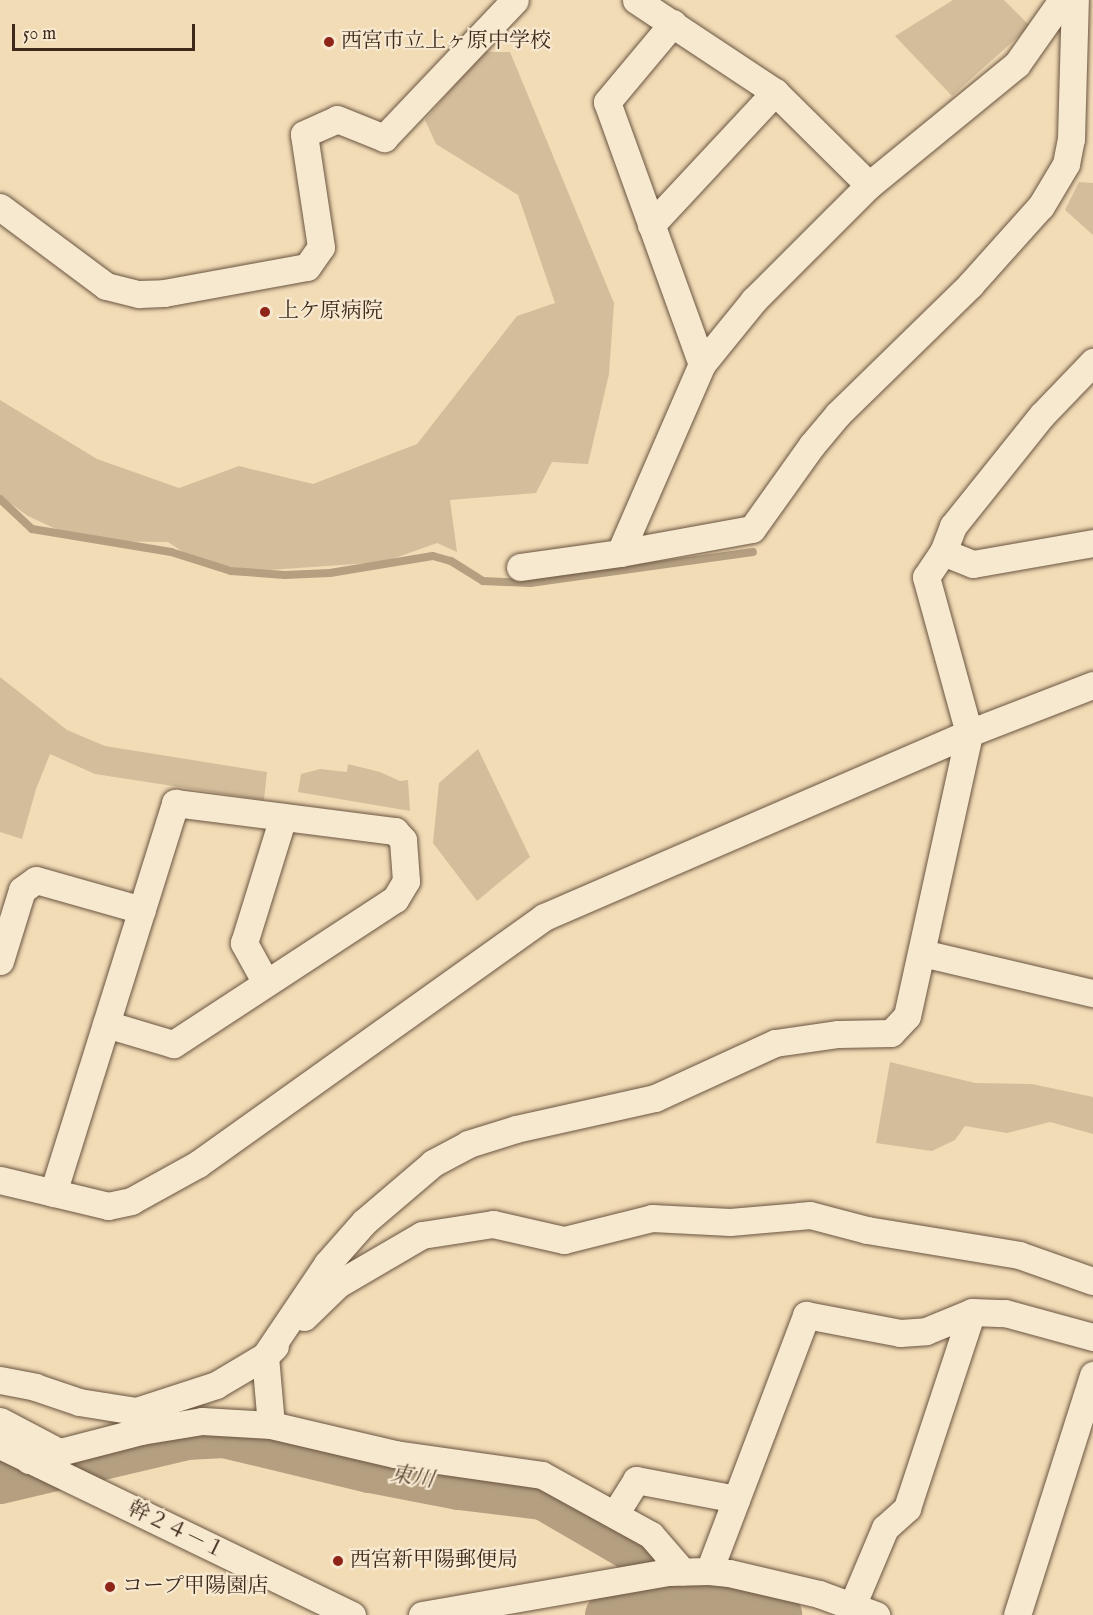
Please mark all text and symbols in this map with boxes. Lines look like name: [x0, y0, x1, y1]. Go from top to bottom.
scale bar: [15, 12, 198, 50]
text: 50 m: [23, 23, 56, 46]
place label: 西宮市立上ヶ原中学校: [341, 29, 551, 55]
marker: 西宮市立上ヶ原中学校: [322, 35, 336, 49]
place label: 上ケ原病院: [278, 299, 383, 325]
marker: 上ケ原病院: [256, 303, 274, 321]
water label: 東川: [388, 1462, 436, 1494]
street label: 幹２４－１: [123, 1497, 229, 1565]
place label: 西宮新甲陽郵便局: [350, 1548, 518, 1574]
marker: 西宮新甲陽郵便局: [331, 1554, 345, 1568]
place label: コープ甲陽園店: [122, 1574, 269, 1600]
marker: コープ甲陽園店: [103, 1580, 117, 1594]

